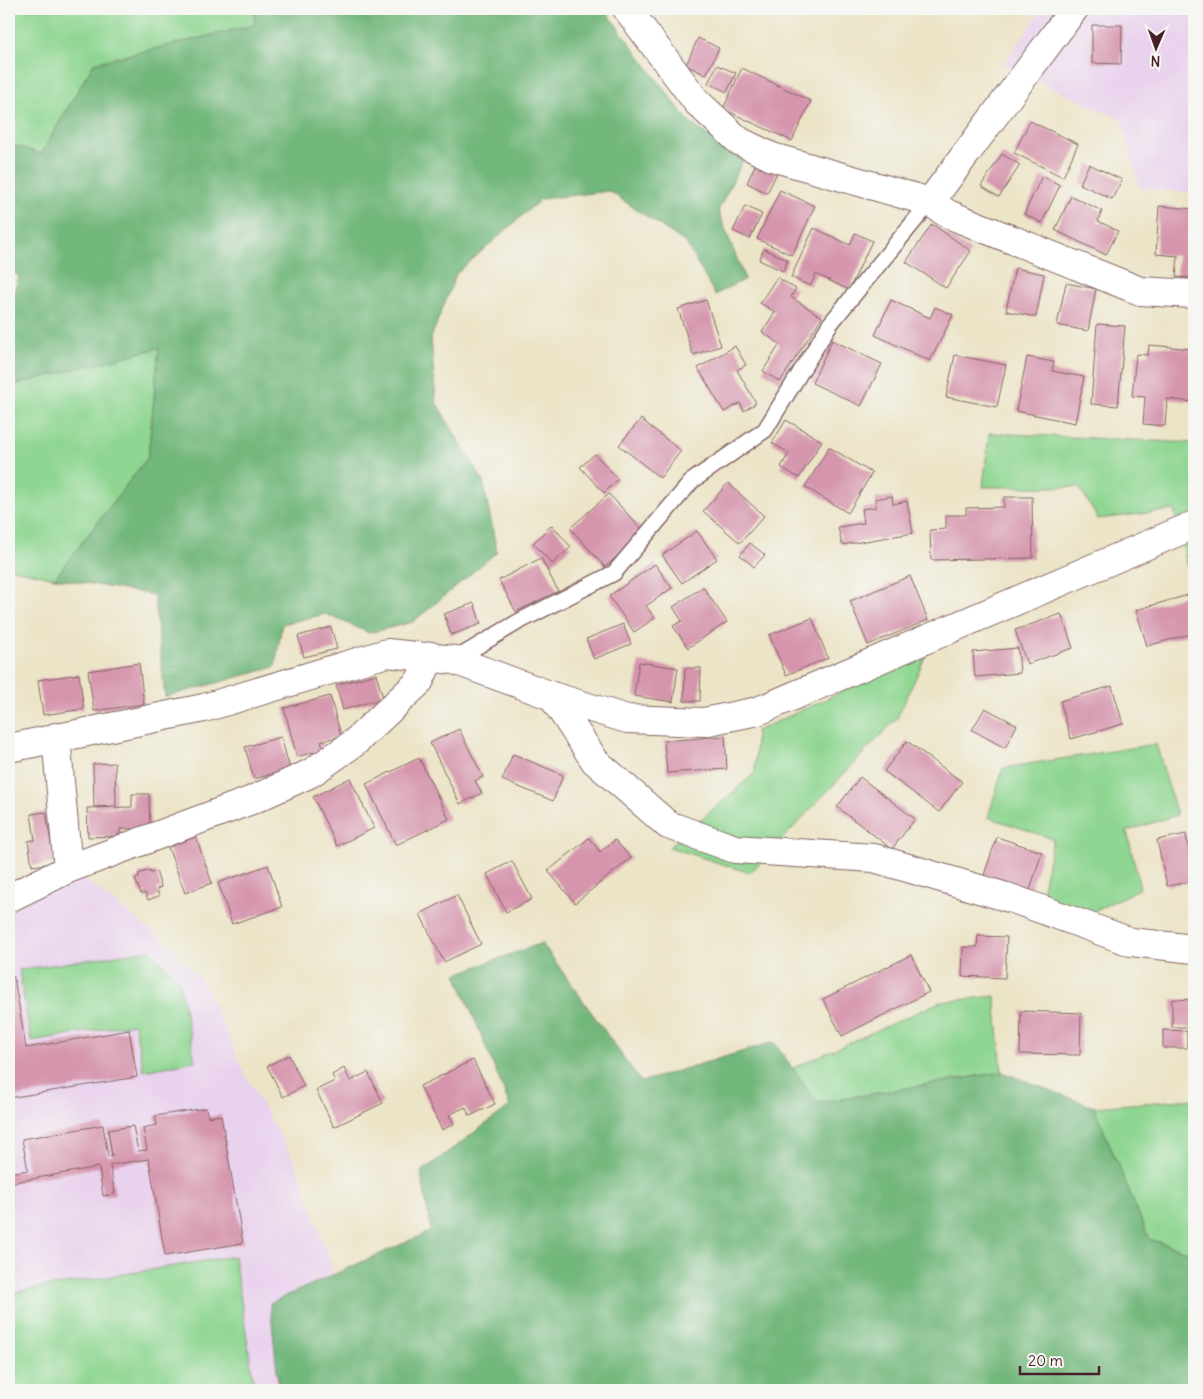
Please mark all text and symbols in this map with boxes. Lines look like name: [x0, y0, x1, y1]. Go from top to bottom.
north arrow: [1130, 22, 1180, 72]
text: N: [1150, 52, 1161, 70]
scale bar: [1020, 1344, 1099, 1376]
text: 20 m: [1028, 1351, 1063, 1370]

